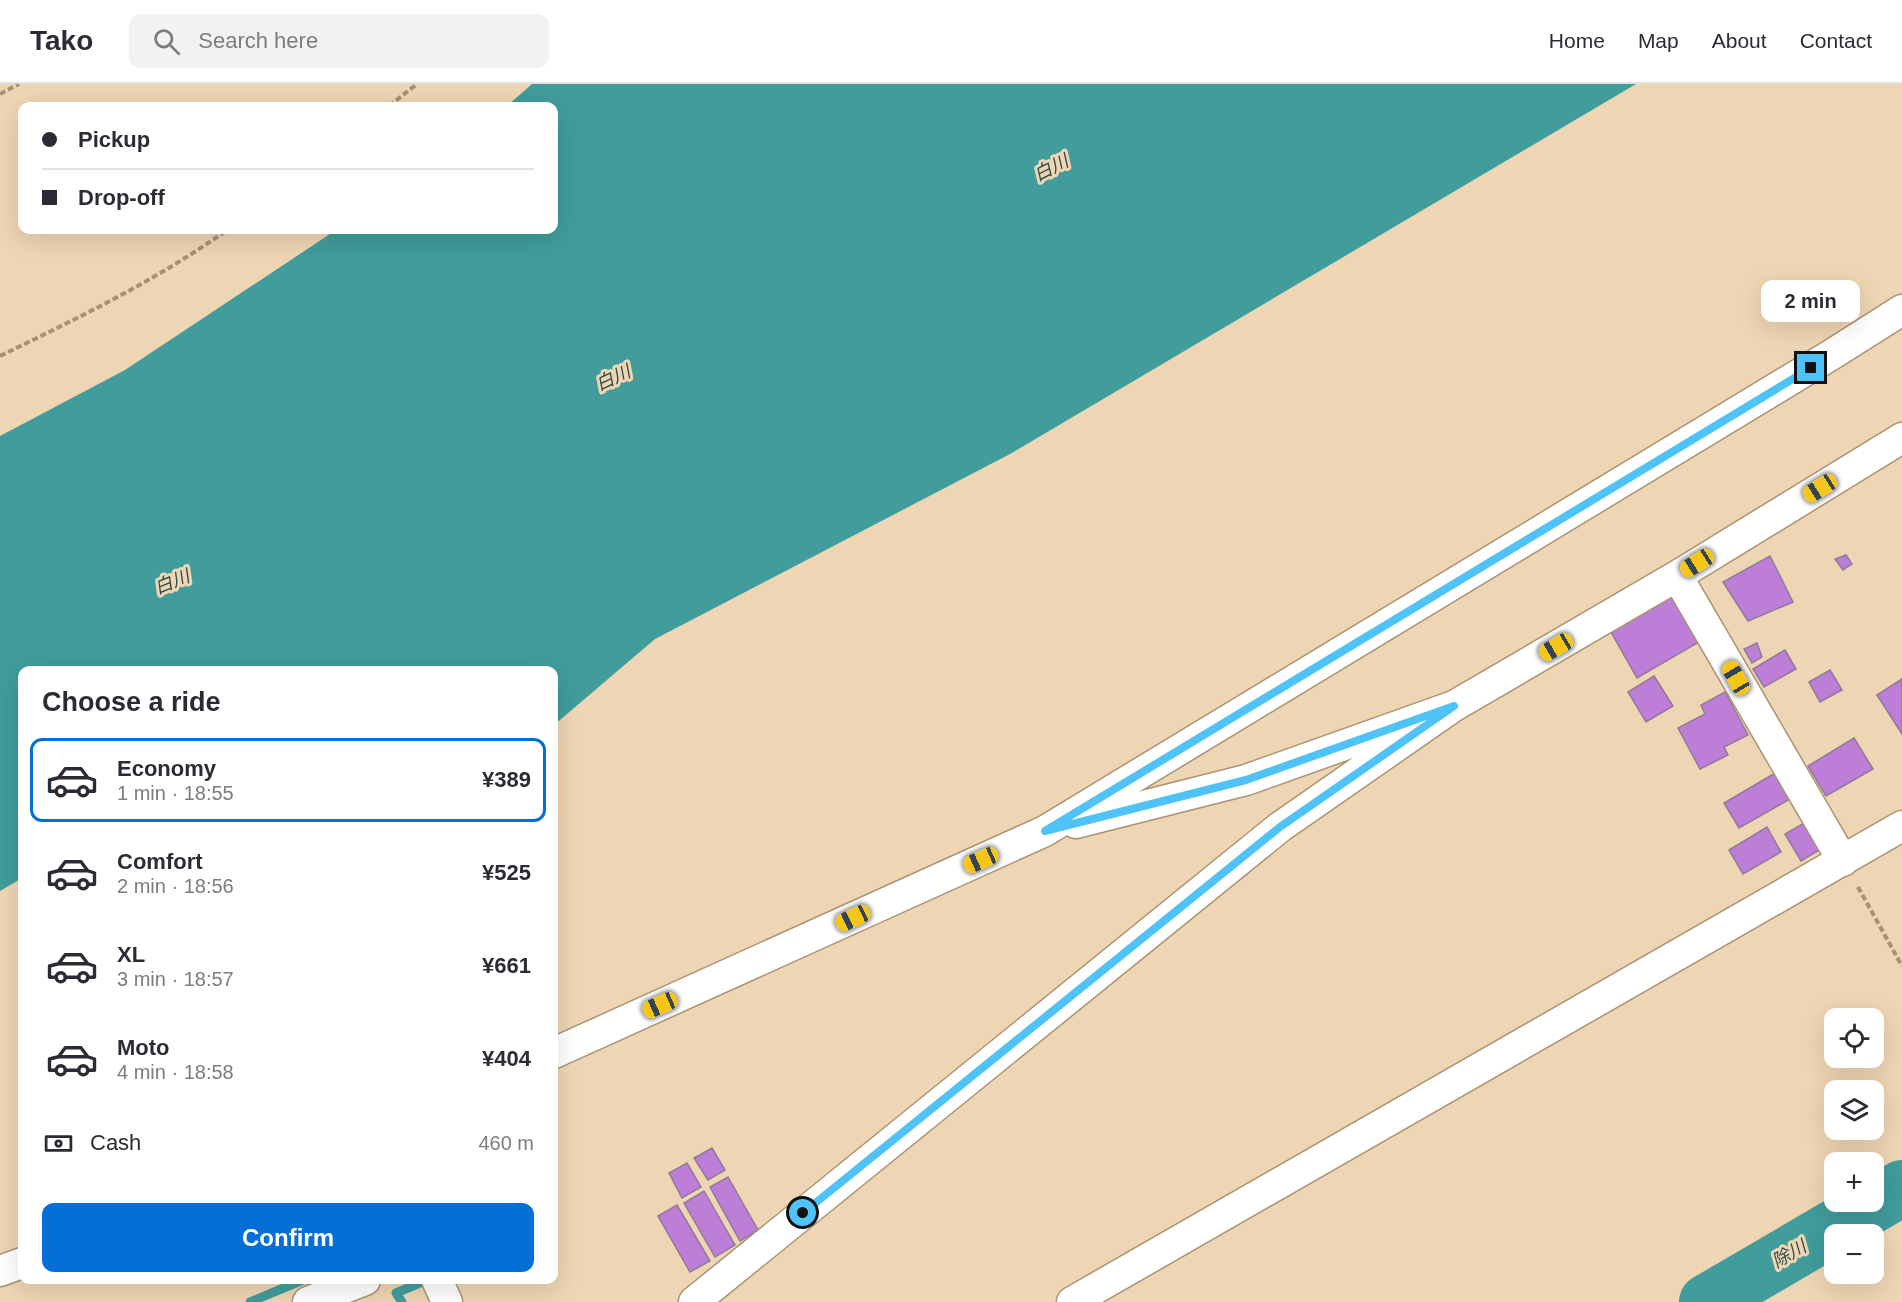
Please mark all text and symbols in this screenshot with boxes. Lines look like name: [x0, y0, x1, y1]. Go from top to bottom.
search box: [129, 14, 549, 68]
text: Tako: [30, 25, 93, 56]
icon: search: [150, 25, 183, 58]
text: Search here: [198, 28, 318, 53]
text: Home: [1549, 29, 1605, 52]
text: Map: [1638, 29, 1679, 52]
text: About: [1712, 29, 1767, 52]
text: Contact: [1800, 29, 1872, 52]
text: Pickup: [78, 127, 150, 152]
water label: 白川: [1030, 150, 1073, 185]
text: Drop-off: [78, 185, 165, 210]
callout: 2 min: [1762, 281, 1860, 323]
text: 2 min: [1784, 290, 1837, 312]
route end: [1797, 354, 1824, 381]
water label: 白川: [592, 360, 635, 395]
car: [1800, 471, 1840, 505]
car: [1677, 546, 1717, 580]
water label: 白川: [152, 565, 194, 598]
car: [1536, 630, 1576, 664]
car: [1719, 658, 1753, 698]
text: Choose a ride: [42, 687, 221, 717]
icon: car: [45, 753, 99, 807]
text: Economy: [117, 756, 216, 781]
text: ¥389: [482, 767, 531, 792]
text: 1 min · 18:55: [117, 782, 234, 804]
car: [961, 844, 1001, 876]
icon: car: [45, 846, 99, 900]
text: Comfort: [117, 849, 203, 874]
text: ¥525: [482, 860, 531, 885]
text: 2 min · 18:56: [117, 875, 234, 897]
car: [833, 902, 873, 934]
icon: car: [45, 939, 99, 993]
text: XL: [117, 942, 145, 967]
text: ¥661: [482, 953, 531, 978]
text: 3 min · 18:57: [117, 968, 234, 990]
car: [640, 989, 680, 1021]
map controls: [1824, 1008, 1884, 1284]
button: locate: [1824, 1008, 1884, 1068]
icon: car: [45, 1032, 99, 1086]
text: Moto: [117, 1035, 170, 1060]
text: ¥404: [482, 1046, 531, 1071]
text: 4 min · 18:58: [117, 1061, 234, 1083]
button: layers: [1824, 1080, 1884, 1140]
icon: cash: [42, 1127, 75, 1160]
text: Cash: [90, 1130, 141, 1155]
text: 460 m: [478, 1132, 534, 1154]
button: +: [1824, 1152, 1884, 1212]
route start: [789, 1199, 816, 1226]
button: Confirm: [42, 1203, 534, 1272]
button: −: [1824, 1224, 1884, 1284]
water label: 除川: [1768, 1235, 1811, 1272]

